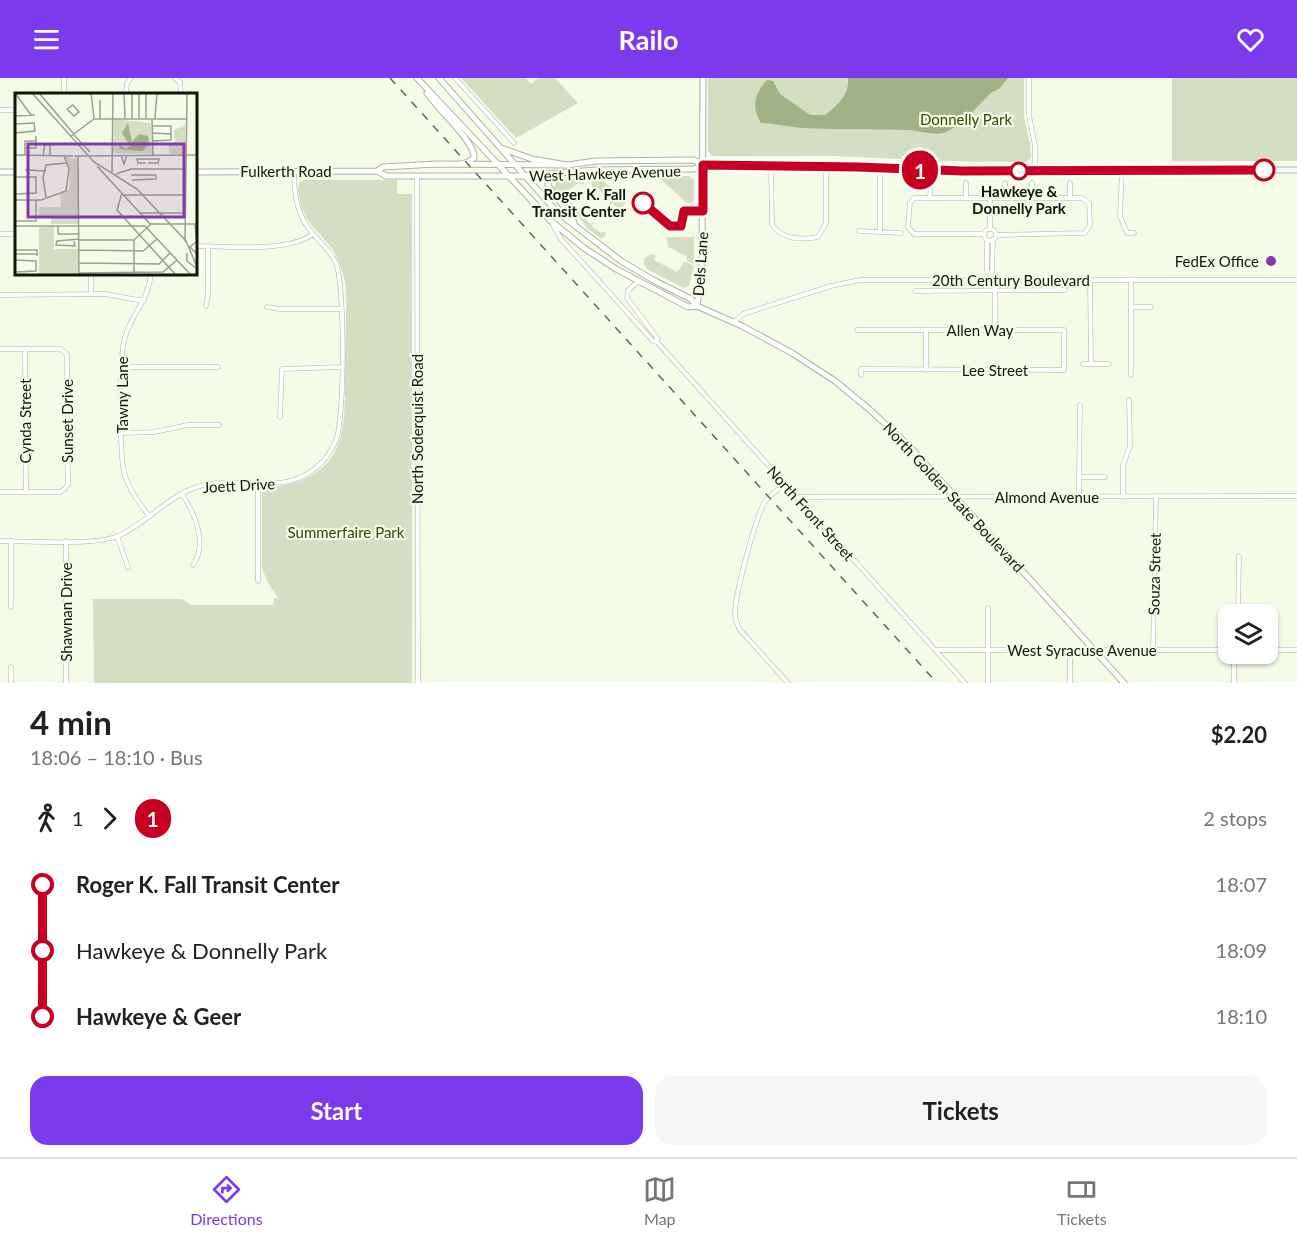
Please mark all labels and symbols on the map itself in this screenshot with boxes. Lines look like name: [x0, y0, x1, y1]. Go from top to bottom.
inset map: [15, 93, 196, 274]
park label: Donnelly Park: [920, 110, 1012, 128]
line badge: 1: [900, 150, 940, 190]
unlabelled marker: [1253, 159, 1275, 181]
street label: West Hawkeye Avenue: [529, 161, 681, 185]
street label: Fulkerth Road: [240, 162, 332, 180]
marker: Hawkeye & Donnelly Park: [1010, 162, 1028, 180]
place label: Hawkeye & Donnelly Park: [972, 182, 1067, 217]
place label: Roger K. Fall Transit Center: [532, 185, 626, 220]
marker: Roger K. Fall Transit Center: [632, 192, 654, 214]
street label: Dels Lane: [689, 231, 711, 297]
place label: FedEx Office: [1175, 252, 1259, 270]
marker: FedEx Office: [1264, 254, 1278, 268]
street label: 20th Century Boulevard: [932, 271, 1090, 289]
street label: Allen Way: [947, 321, 1014, 339]
street label: North Soderquist Road: [408, 354, 426, 504]
street label: Tawny Lane: [113, 356, 131, 434]
street label: Lee Street: [962, 361, 1029, 379]
street label: Cynda Street: [16, 378, 34, 464]
street label: Sunset Drive: [58, 379, 76, 463]
street label: North Golden State Boulevard: [880, 418, 1028, 576]
street label: North Front Street: [764, 462, 859, 565]
street label: Joett Drive: [202, 474, 276, 496]
street label: Almond Avenue: [995, 488, 1099, 506]
park label: Summerfaire Park: [288, 523, 405, 541]
street label: Souza Street: [1144, 532, 1164, 615]
street label: Shawnan Drive: [57, 562, 75, 662]
street label: West Syracuse Avenue: [1007, 641, 1157, 659]

